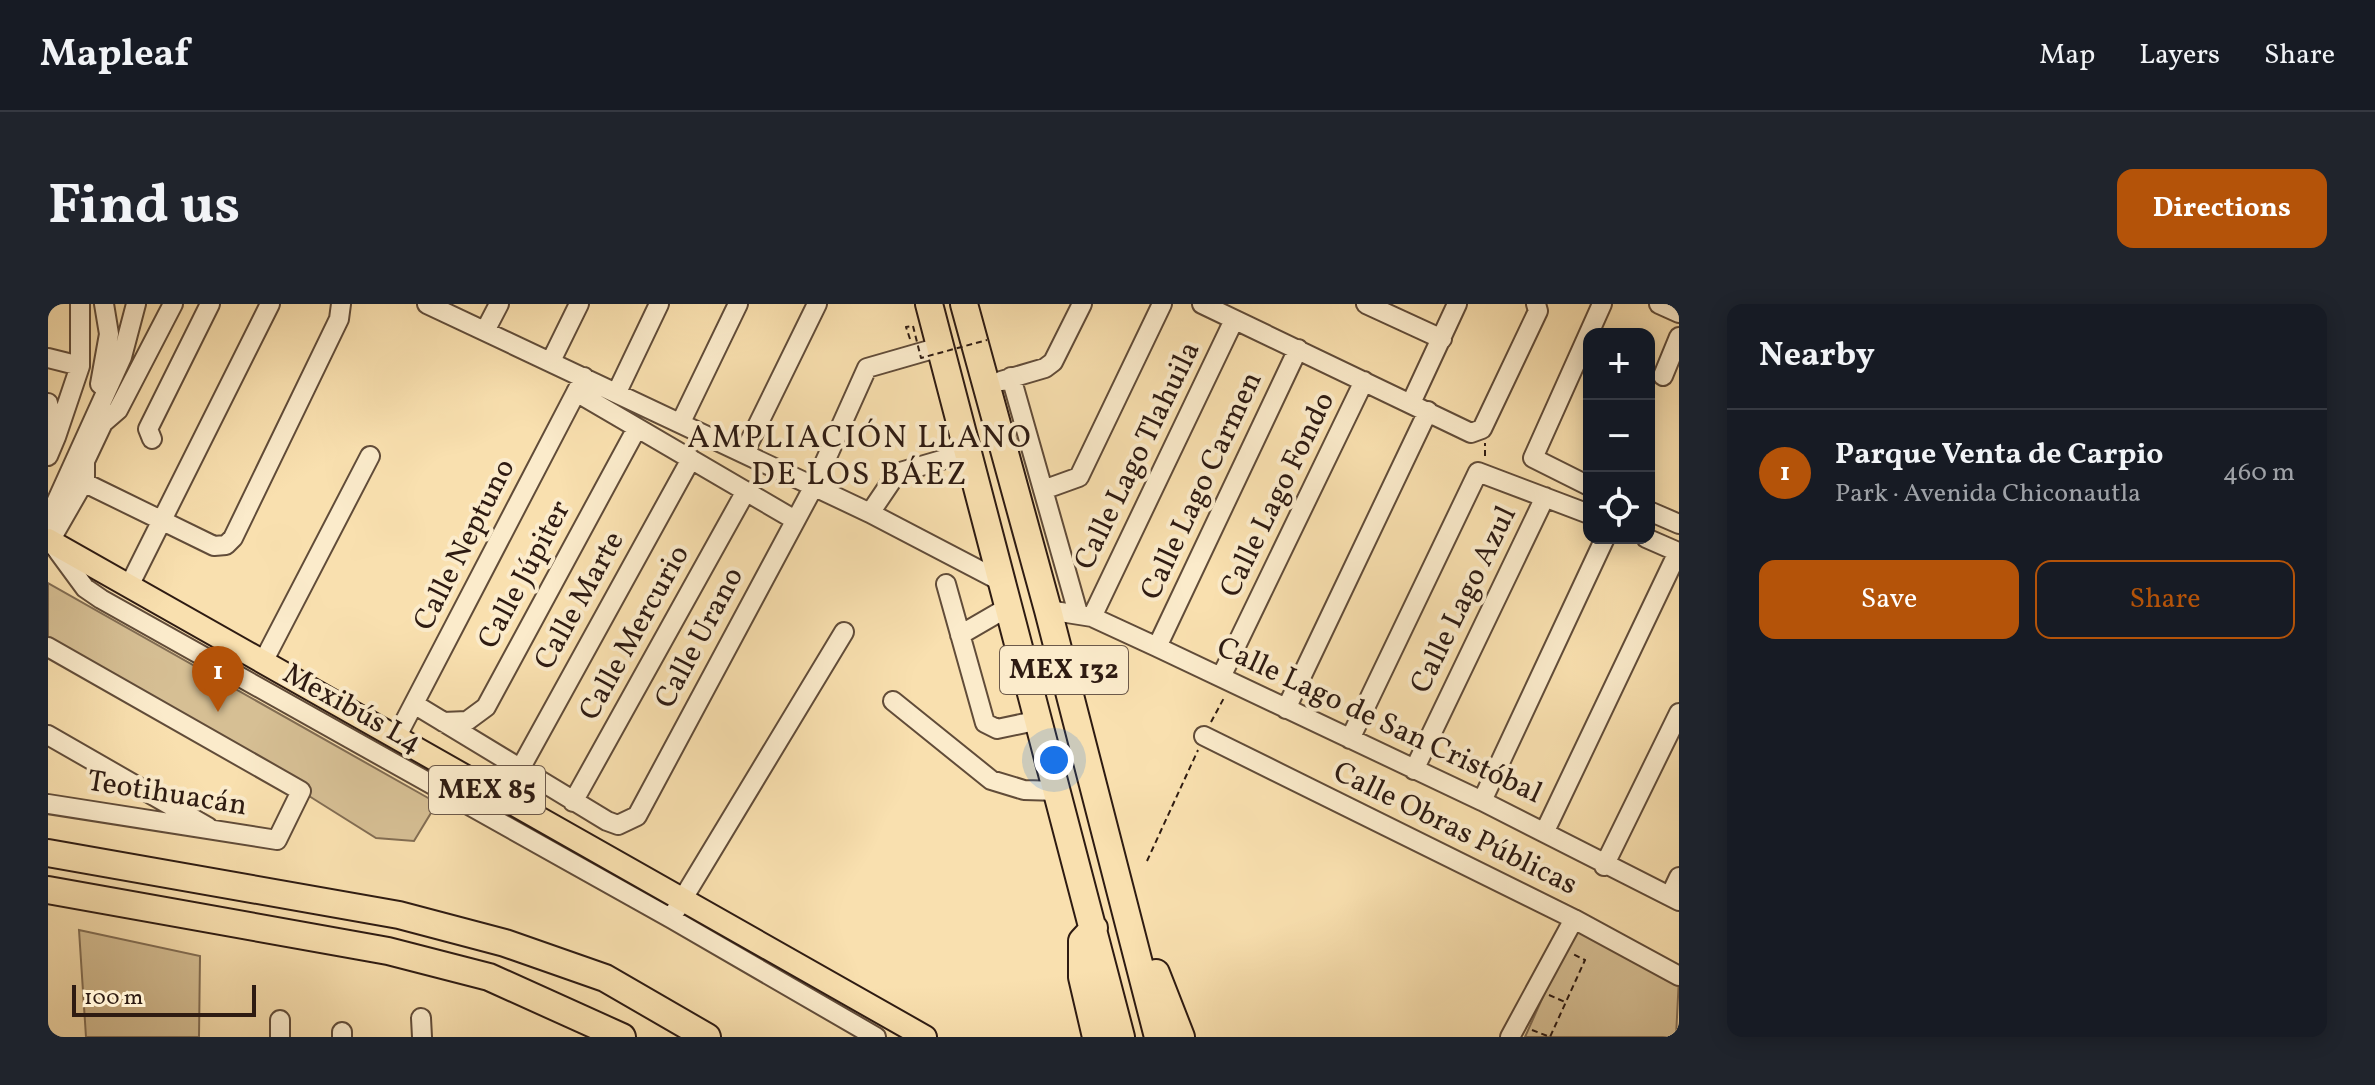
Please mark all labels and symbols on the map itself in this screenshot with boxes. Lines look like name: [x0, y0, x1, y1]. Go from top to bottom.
street label: Calle Lago Tlahuila: [1064, 335, 1212, 577]
street label: Calle Lago Carmen: [1131, 365, 1273, 607]
street label: Calle Lago Fondo: [1210, 385, 1346, 605]
district label: AMPLIACIÓN LLANO DE LOS BÁEZ: [687, 417, 1033, 498]
street label: Calle Neptuno: [404, 452, 526, 638]
street label: Calle Júpiter: [468, 493, 582, 657]
street label: Calle Lago Azul: [1400, 499, 1528, 701]
street label: Calle Marte: [525, 524, 635, 678]
street label: Calle Mercurio: [569, 538, 701, 728]
street label: Calle Urano: [645, 560, 755, 716]
street label: Calle Lago de San Cristóbal: [1209, 627, 1549, 815]
pin: 1: [192, 646, 244, 712]
road number: MEX 132: [1000, 646, 1128, 694]
street label: Mexibús L4: [275, 654, 429, 764]
your location: [1034, 740, 1074, 780]
street label: Calle Obras Públicas: [1326, 752, 1584, 906]
street label: Teotihuacán: [84, 761, 250, 827]
road number: MEX 85: [429, 766, 545, 814]
scale bar: [72, 981, 256, 1017]

